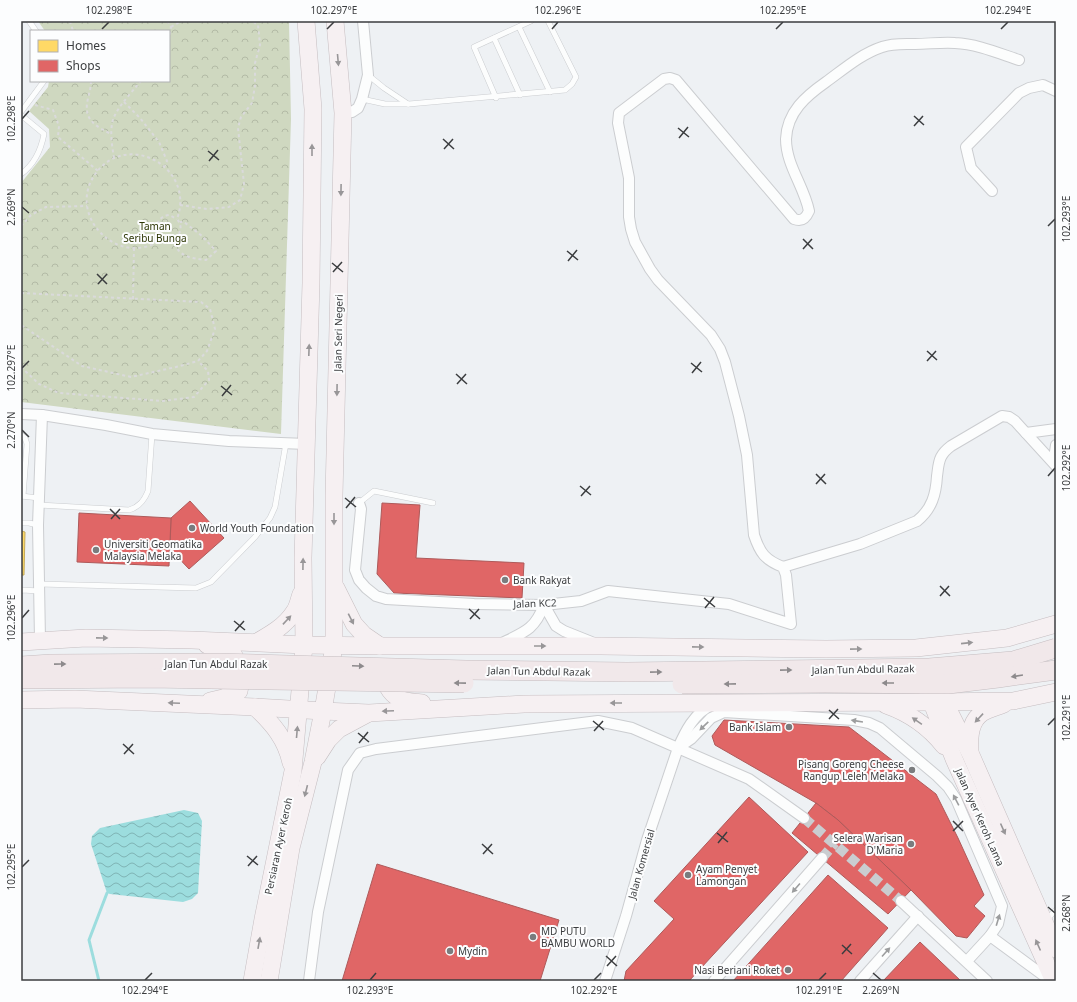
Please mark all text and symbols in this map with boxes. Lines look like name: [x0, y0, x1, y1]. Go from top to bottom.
text: 102.298°E: [86, 3, 132, 17]
text: 102.297°E: [311, 3, 357, 17]
text: 102.296°E: [535, 3, 581, 17]
text: 102.295°E: [760, 3, 806, 17]
text: 102.294°E: [985, 3, 1031, 17]
legend: [30, 30, 170, 82]
text: Homes: [66, 37, 106, 54]
one-way arrow: [335, 54, 342, 66]
text: Shops: [66, 57, 101, 74]
text: 102.298°E: [4, 96, 18, 142]
one-way arrow: [309, 143, 315, 156]
one-way arrow: [338, 184, 345, 196]
text: 2.269°N: [4, 188, 18, 226]
text: 102.293°E: [1059, 196, 1073, 242]
park label: Taman Seribu Bunga: [123, 219, 187, 245]
street label: Jalan Seri Negeri: [330, 294, 346, 373]
one-way arrow: [306, 343, 312, 356]
text: 102.297°E: [4, 345, 18, 391]
one-way arrow: [333, 384, 340, 396]
text: 2.270°N: [4, 411, 18, 449]
text: 102.292°E: [1059, 445, 1073, 491]
one-way arrow: [331, 513, 337, 526]
place label: World Youth Foundation: [200, 521, 314, 535]
marker: World Youth Foundation: [187, 523, 197, 533]
place label: Universiti Geomatika Malaysia Melaka: [104, 537, 202, 563]
marker: Universiti Geomatika Malaysia Melaka: [91, 545, 101, 555]
one-way arrow: [300, 557, 306, 570]
place label: Bank Rakyat: [513, 573, 571, 587]
marker: Bank Rakyat: [500, 575, 510, 585]
text: 102.296°E: [4, 595, 18, 641]
street label: Jalan KC2: [512, 595, 557, 611]
one-way arrow: [348, 613, 355, 624]
one-way arrow: [282, 615, 292, 625]
one-way arrow: [96, 635, 109, 641]
one-way arrow: [961, 640, 973, 646]
one-way arrow: [534, 643, 547, 649]
one-way arrow: [692, 644, 704, 651]
one-way arrow: [850, 646, 863, 652]
street label: Jalan Tun Abdul Razak: [164, 657, 268, 671]
one-way arrow: [54, 661, 67, 667]
street label: Jalan Tun Abdul Razak: [810, 661, 915, 677]
one-way arrow: [352, 663, 364, 670]
street label: Jalan Tun Abdul Razak: [486, 663, 591, 679]
one-way arrow: [780, 667, 793, 673]
one-way arrow: [650, 668, 662, 675]
one-way arrow: [1011, 673, 1024, 679]
one-way arrow: [453, 680, 466, 686]
one-way arrow: [881, 680, 894, 686]
one-way arrow: [723, 681, 736, 687]
text: 102.291°E: [1059, 695, 1073, 741]
one-way arrow: [167, 700, 180, 706]
one-way arrow: [609, 700, 622, 706]
one-way arrow: [382, 708, 394, 715]
one-way arrow: [974, 713, 983, 723]
one-way arrow: [912, 717, 922, 725]
one-way arrow: [851, 718, 863, 724]
place label: Bank Islam: [729, 720, 781, 734]
one-way arrow: [699, 721, 709, 731]
marker: Bank Islam: [784, 722, 794, 732]
one-way arrow: [293, 726, 300, 738]
place label: Pisang Goreng Cheese Rangup Leleh Melaka: [798, 757, 904, 783]
marker: Pisang Goreng Cheese Rangup Leleh Melaka: [907, 765, 917, 775]
street label: Jalan Ayer Keroh Lama: [952, 765, 1008, 868]
one-way arrow: [303, 785, 309, 797]
one-way arrow: [953, 794, 959, 806]
street label: Persiaran Ayer Keroh: [261, 796, 295, 896]
one-way arrow: [1000, 824, 1006, 835]
street label: Jalan Komersial: [624, 827, 658, 902]
place label: Selera Warisan D'Maria: [834, 831, 903, 857]
marker: Selera Warisan D'Maria: [906, 839, 916, 849]
text: 102.295°E: [4, 844, 18, 890]
place label: Ayam Penyet Lamongan: [696, 862, 758, 888]
marker: Ayam Penyet Lamongan: [683, 870, 693, 880]
one-way arrow: [792, 882, 801, 893]
text: 2.268°N: [1059, 894, 1073, 932]
one-way arrow: [995, 913, 1001, 925]
place label: MD PUTU BAMBU WORLD: [541, 924, 615, 950]
marker: MD PUTU BAMBU WORLD: [528, 932, 538, 942]
one-way arrow: [256, 937, 262, 949]
one-way arrow: [1035, 940, 1041, 951]
place label: Mydin: [458, 944, 487, 958]
marker: Mydin: [445, 946, 455, 956]
one-way arrow: [882, 947, 891, 957]
place label: Nasi Beriani Roket: [694, 963, 780, 977]
marker: Nasi Beriani Roket: [783, 965, 793, 975]
text: 102.294°E: [122, 983, 168, 997]
text: 102.293°E: [347, 983, 393, 997]
text: 102.292°E: [571, 983, 617, 997]
text: 102.291°E: [796, 983, 842, 997]
text: 2.269°N: [862, 983, 900, 997]

